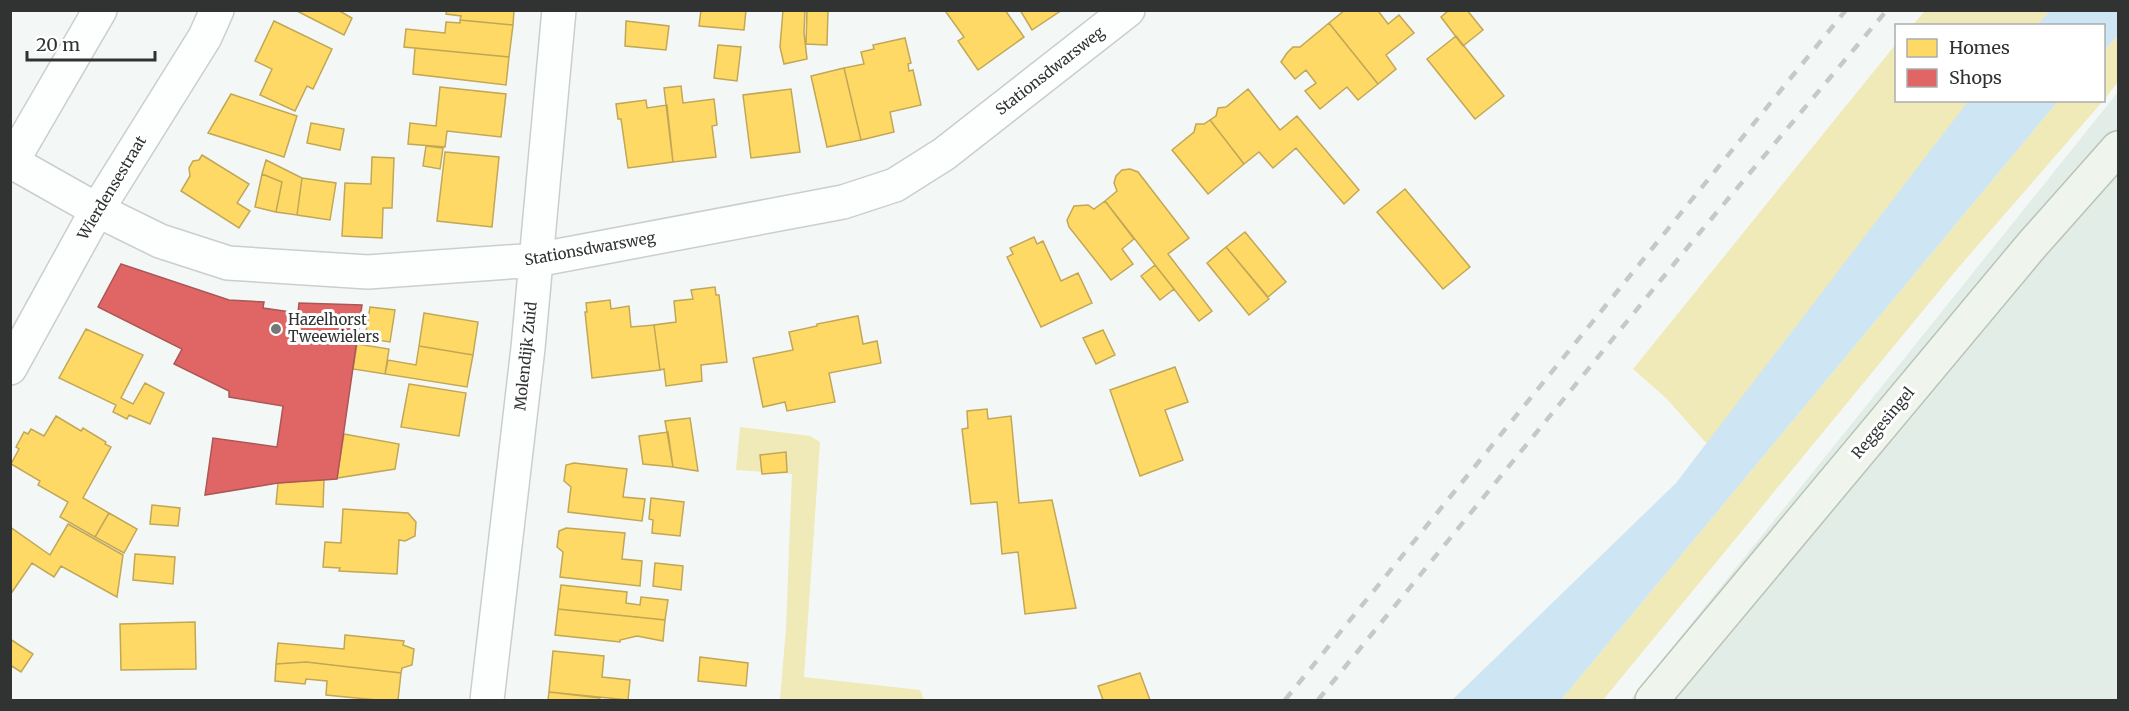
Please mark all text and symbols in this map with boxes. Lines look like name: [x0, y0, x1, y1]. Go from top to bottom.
street label: Stationsdwarsweg: [992, 22, 1108, 119]
scale bar: [27, 24, 154, 62]
legend: [1895, 24, 2105, 102]
text: 20 m: [36, 33, 80, 56]
text: Homes: [1949, 36, 2010, 59]
text: Shops: [1949, 66, 2002, 89]
street label: Wierdensestraat: [73, 132, 150, 244]
street label: Stationsdwarsweg: [523, 228, 657, 269]
street label: Molendijk Zuid: [510, 301, 541, 411]
place label: Hazelhorst Tweewielers: [288, 310, 379, 346]
marker: Hazelhorst Tweewielers: [269, 322, 283, 336]
street label: Reggesingel: [1847, 383, 1918, 462]

